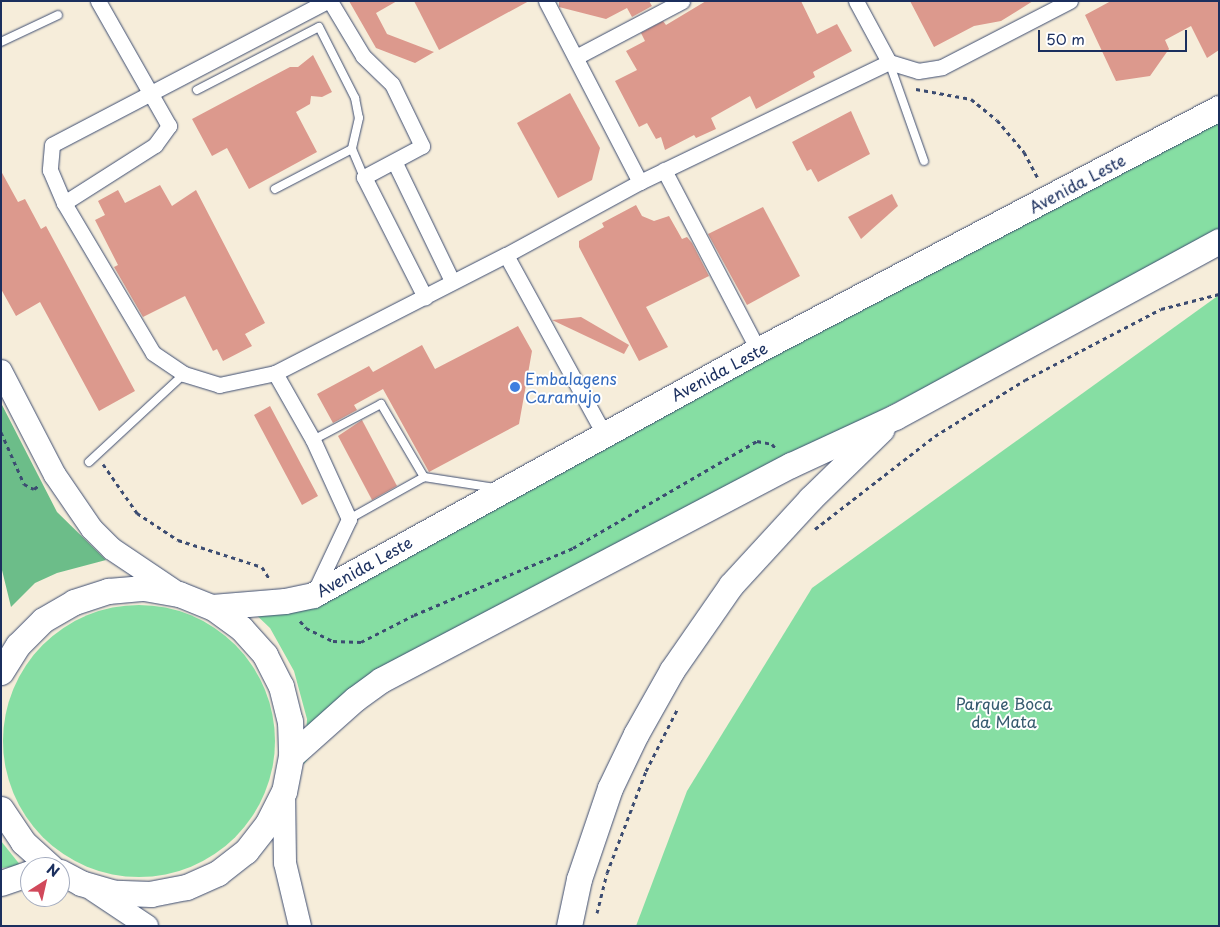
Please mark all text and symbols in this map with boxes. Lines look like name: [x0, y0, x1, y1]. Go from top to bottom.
scale bar: [1040, 20, 1189, 52]
text: 50 m: [1046, 27, 1085, 50]
street label: Avenida Leste: [1026, 150, 1128, 216]
street label: Avenida Leste: [668, 338, 770, 404]
place label: Embalagens Caramujo: [525, 368, 617, 406]
marker: Embalagens Caramujo: [509, 381, 521, 393]
street label: Avenida Leste: [313, 532, 415, 600]
park label: Parque Boca da Mata: [956, 693, 1052, 731]
north arrow: [20, 857, 70, 907]
text: N: [43, 858, 64, 882]

